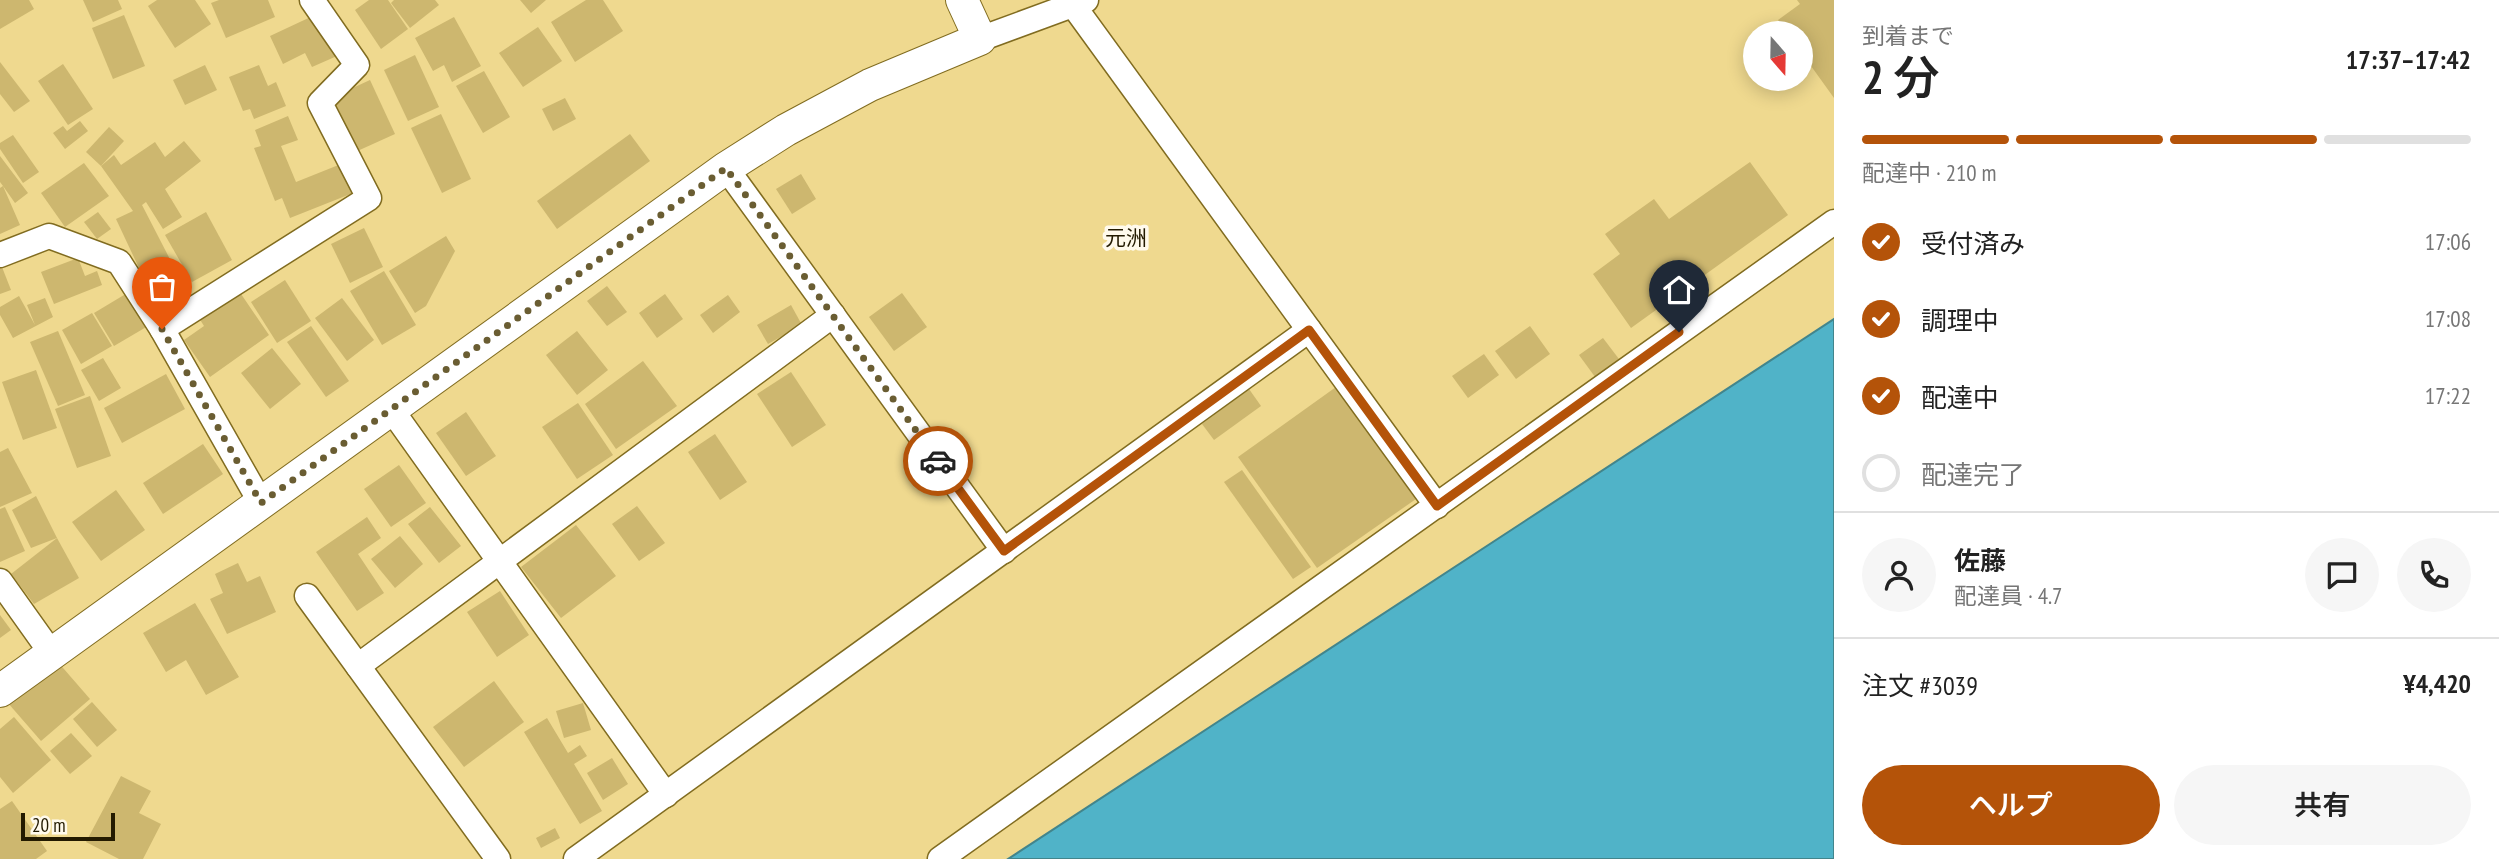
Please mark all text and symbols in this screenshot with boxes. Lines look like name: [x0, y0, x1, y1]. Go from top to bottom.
north arrow: [1743, 21, 1813, 91]
map controls: [1743, 21, 1813, 91]
text: 到着まで: [1862, 21, 1954, 50]
text: 17:37–17:42: [2346, 43, 2471, 76]
text: 2 分: [1862, 47, 1939, 107]
text: 配達中 · 210 m: [1862, 158, 1997, 187]
icon: check: [1862, 223, 1900, 261]
district label: 元洲: [1105, 224, 1147, 251]
text: 受付済み: [1921, 227, 2025, 260]
text: 17:06: [2425, 227, 2471, 256]
pin: [132, 257, 192, 329]
pin: [1649, 260, 1709, 332]
icon: bag: [143, 268, 181, 306]
icon: home: [1660, 271, 1698, 309]
icon: check: [1862, 300, 1900, 338]
text: 調理中: [1921, 304, 1999, 337]
text: 17:08: [2425, 304, 2471, 333]
icon: check: [1862, 377, 1900, 415]
text: 配達中: [1921, 381, 1999, 414]
text: 17:22: [2425, 381, 2471, 410]
courier: [903, 426, 973, 496]
icon: car: [919, 442, 957, 480]
text: 配達完了: [1921, 458, 2025, 491]
button: person: [1862, 538, 1936, 612]
button: chat: [2305, 538, 2379, 612]
button: phone: [2397, 538, 2471, 612]
text: 佐藤: [1954, 544, 2006, 577]
text: 配達員 · 4.7: [1954, 581, 2062, 610]
text: ¥4,420: [2403, 667, 2471, 700]
text: 注文 #3039: [1862, 669, 1978, 702]
button: ヘルプ: [1862, 765, 2160, 845]
button: 共有: [2174, 765, 2471, 845]
scale bar: [21, 810, 116, 842]
text: 20 m: [32, 813, 66, 837]

